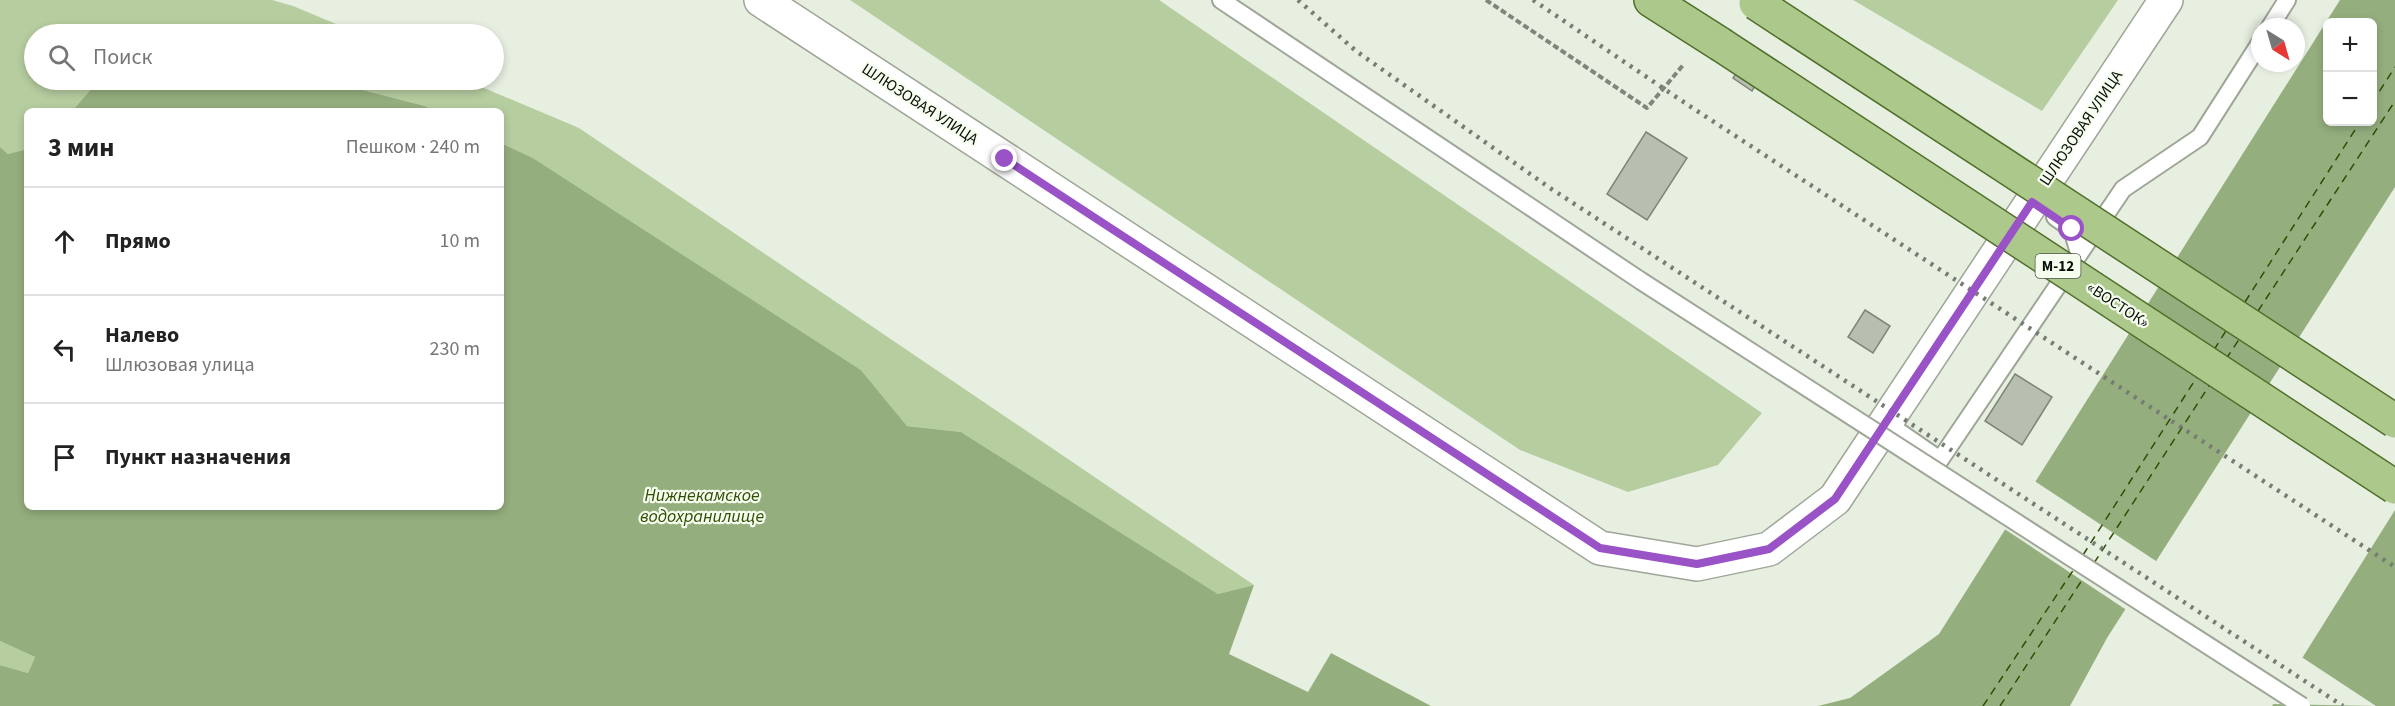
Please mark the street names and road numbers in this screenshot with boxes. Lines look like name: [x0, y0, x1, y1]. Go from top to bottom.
street label: ШЛЮЗОВАЯ УЛИЦА: [857, 58, 983, 150]
street label: ШЛЮЗОВАЯ УЛИЦА: [2034, 66, 2128, 190]
road number: М-12: [2036, 254, 2080, 278]
street label: «ВОСТОК»: [2082, 277, 2154, 334]

